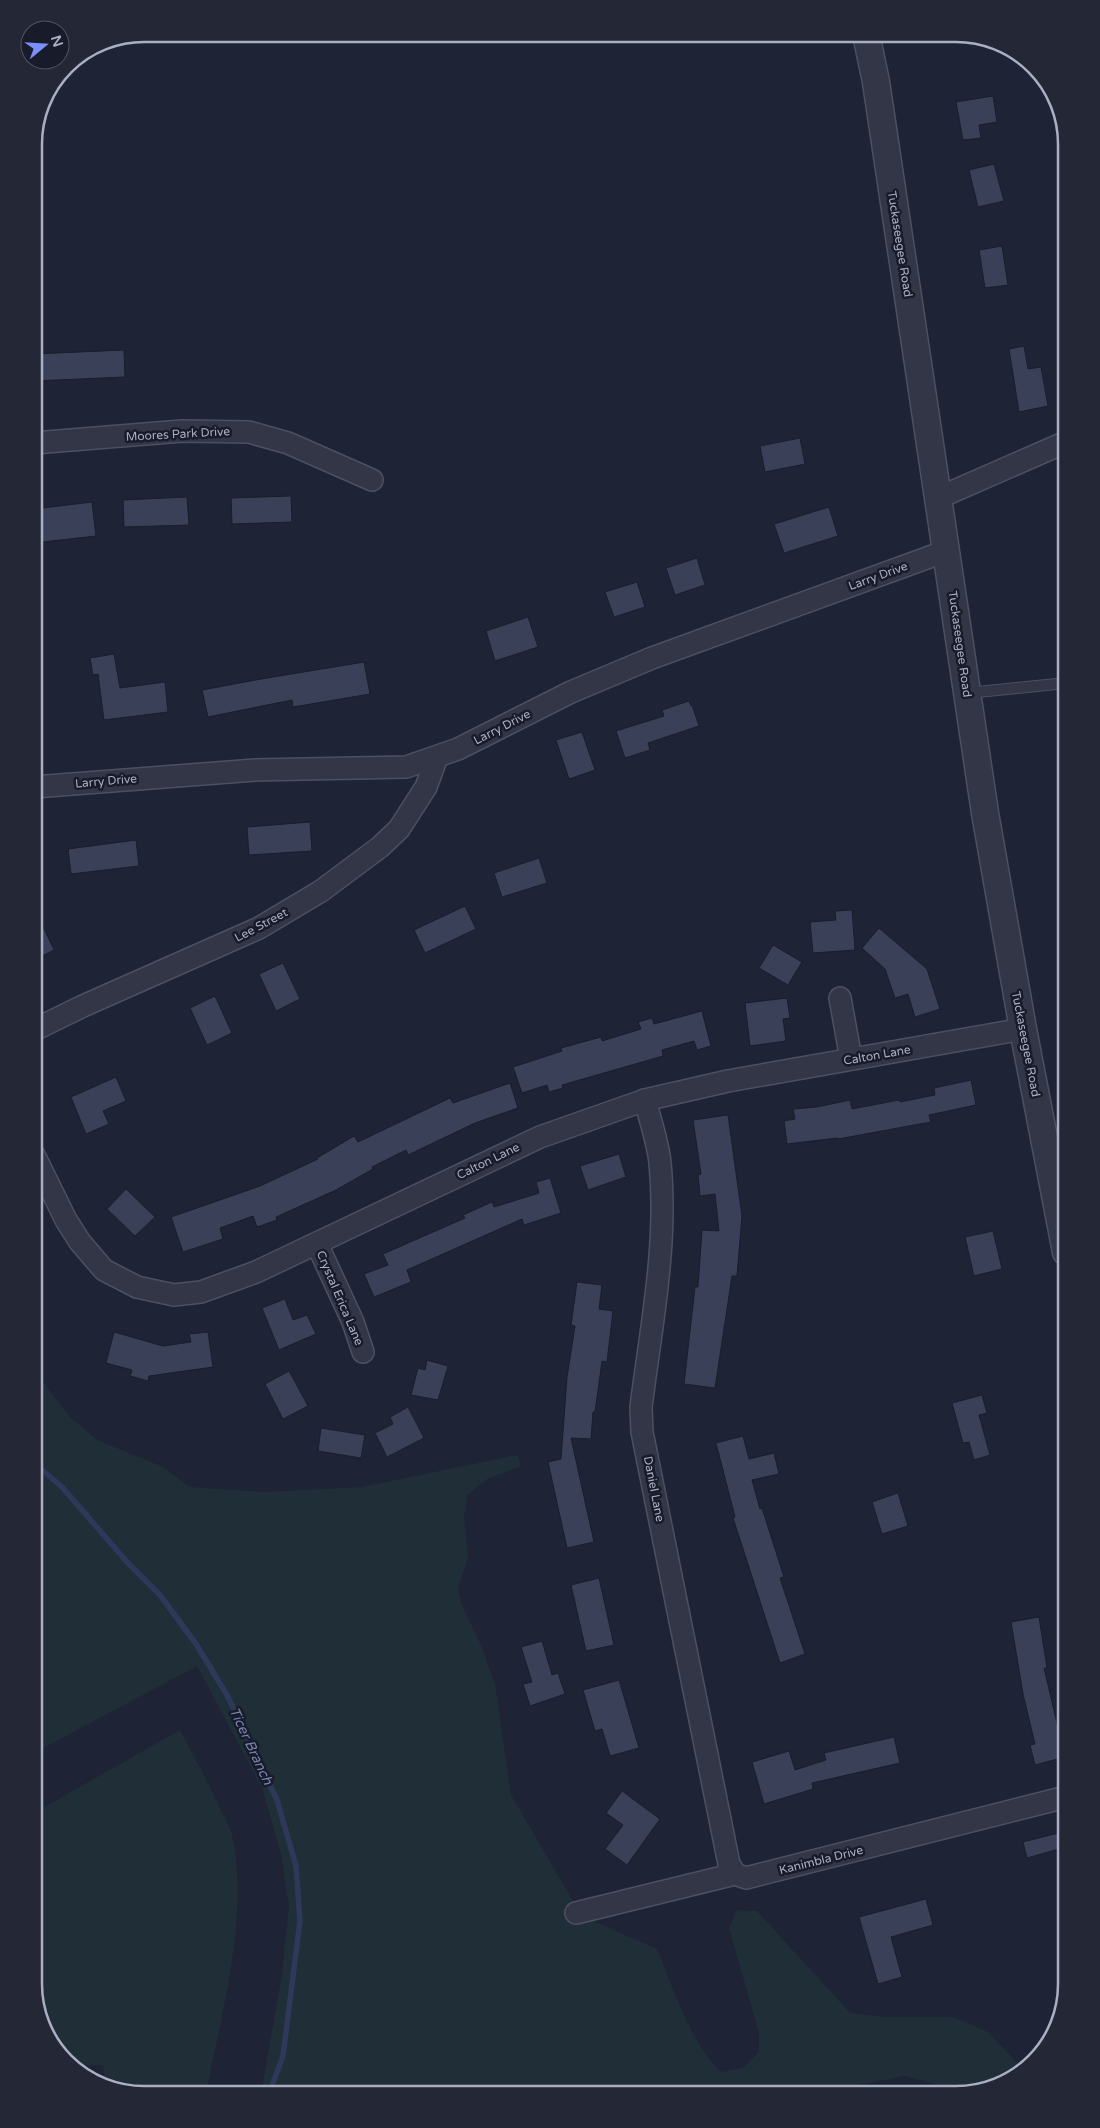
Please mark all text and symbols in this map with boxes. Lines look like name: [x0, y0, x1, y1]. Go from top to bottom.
north arrow: [20, 20, 70, 70]
text: N: [47, 33, 67, 49]
street label: Tuckaseegee Road: [885, 190, 915, 298]
street label: Moores Park Drive: [125, 424, 231, 444]
street label: Larry Drive: [846, 559, 910, 593]
street label: Tuckaseegee Road: [946, 590, 974, 698]
street label: Larry Drive: [471, 707, 533, 747]
street label: Larry Drive: [75, 771, 138, 791]
street label: Lee Street: [232, 905, 290, 945]
street label: Tuckaseegee Road: [1009, 990, 1043, 1098]
street label: Calton Lane: [842, 1042, 912, 1068]
street label: Calton Lane: [454, 1140, 522, 1182]
street label: Crystal Erica Lane: [314, 1248, 366, 1348]
street label: Daniel Lane: [641, 1455, 667, 1523]
water label: Ticer Branch: [226, 1705, 277, 1788]
street label: Kanimbla Drive: [778, 1843, 865, 1877]

